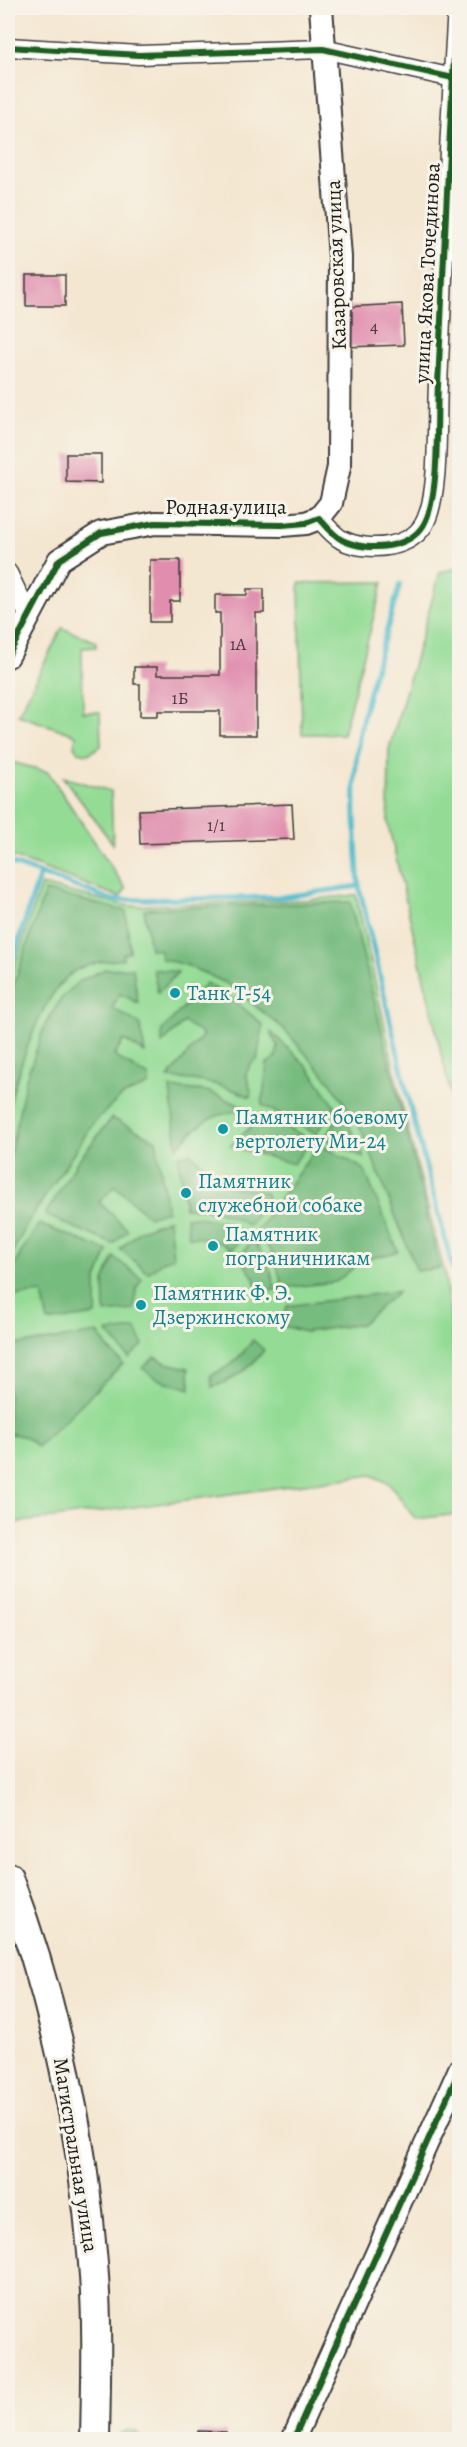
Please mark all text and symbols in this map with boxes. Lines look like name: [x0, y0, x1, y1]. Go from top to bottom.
street label: улица Якова Точединова: [407, 162, 447, 385]
street label: Казаровская улица: [319, 179, 353, 351]
house number: 4: [370, 314, 378, 338]
street label: Родная улица: [165, 493, 287, 521]
house number: 1А: [230, 632, 247, 656]
house number: 1Б: [172, 686, 188, 710]
house number: 1/1: [207, 813, 225, 837]
place label: Танк Т-54: [187, 979, 271, 1007]
marker: Танк Т-54: [168, 986, 182, 1000]
place label: Памятник боевому вертолету Ми-24: [235, 1103, 408, 1155]
marker: Памятник боевому вертолету Ми-24: [216, 1122, 230, 1136]
place label: Памятник служебной собаке: [198, 1167, 363, 1219]
marker: Памятник служебной собаке: [179, 1186, 193, 1200]
place label: Памятник пограничникам: [225, 1220, 370, 1272]
marker: Памятник пограничникам: [206, 1239, 220, 1253]
place label: Памятник Ф. Э. Дзержинскому: [153, 1279, 293, 1331]
marker: Памятник Ф. Э. Дзержинскому: [134, 1298, 148, 1312]
street label: Магистральная улица: [47, 2056, 105, 2255]

